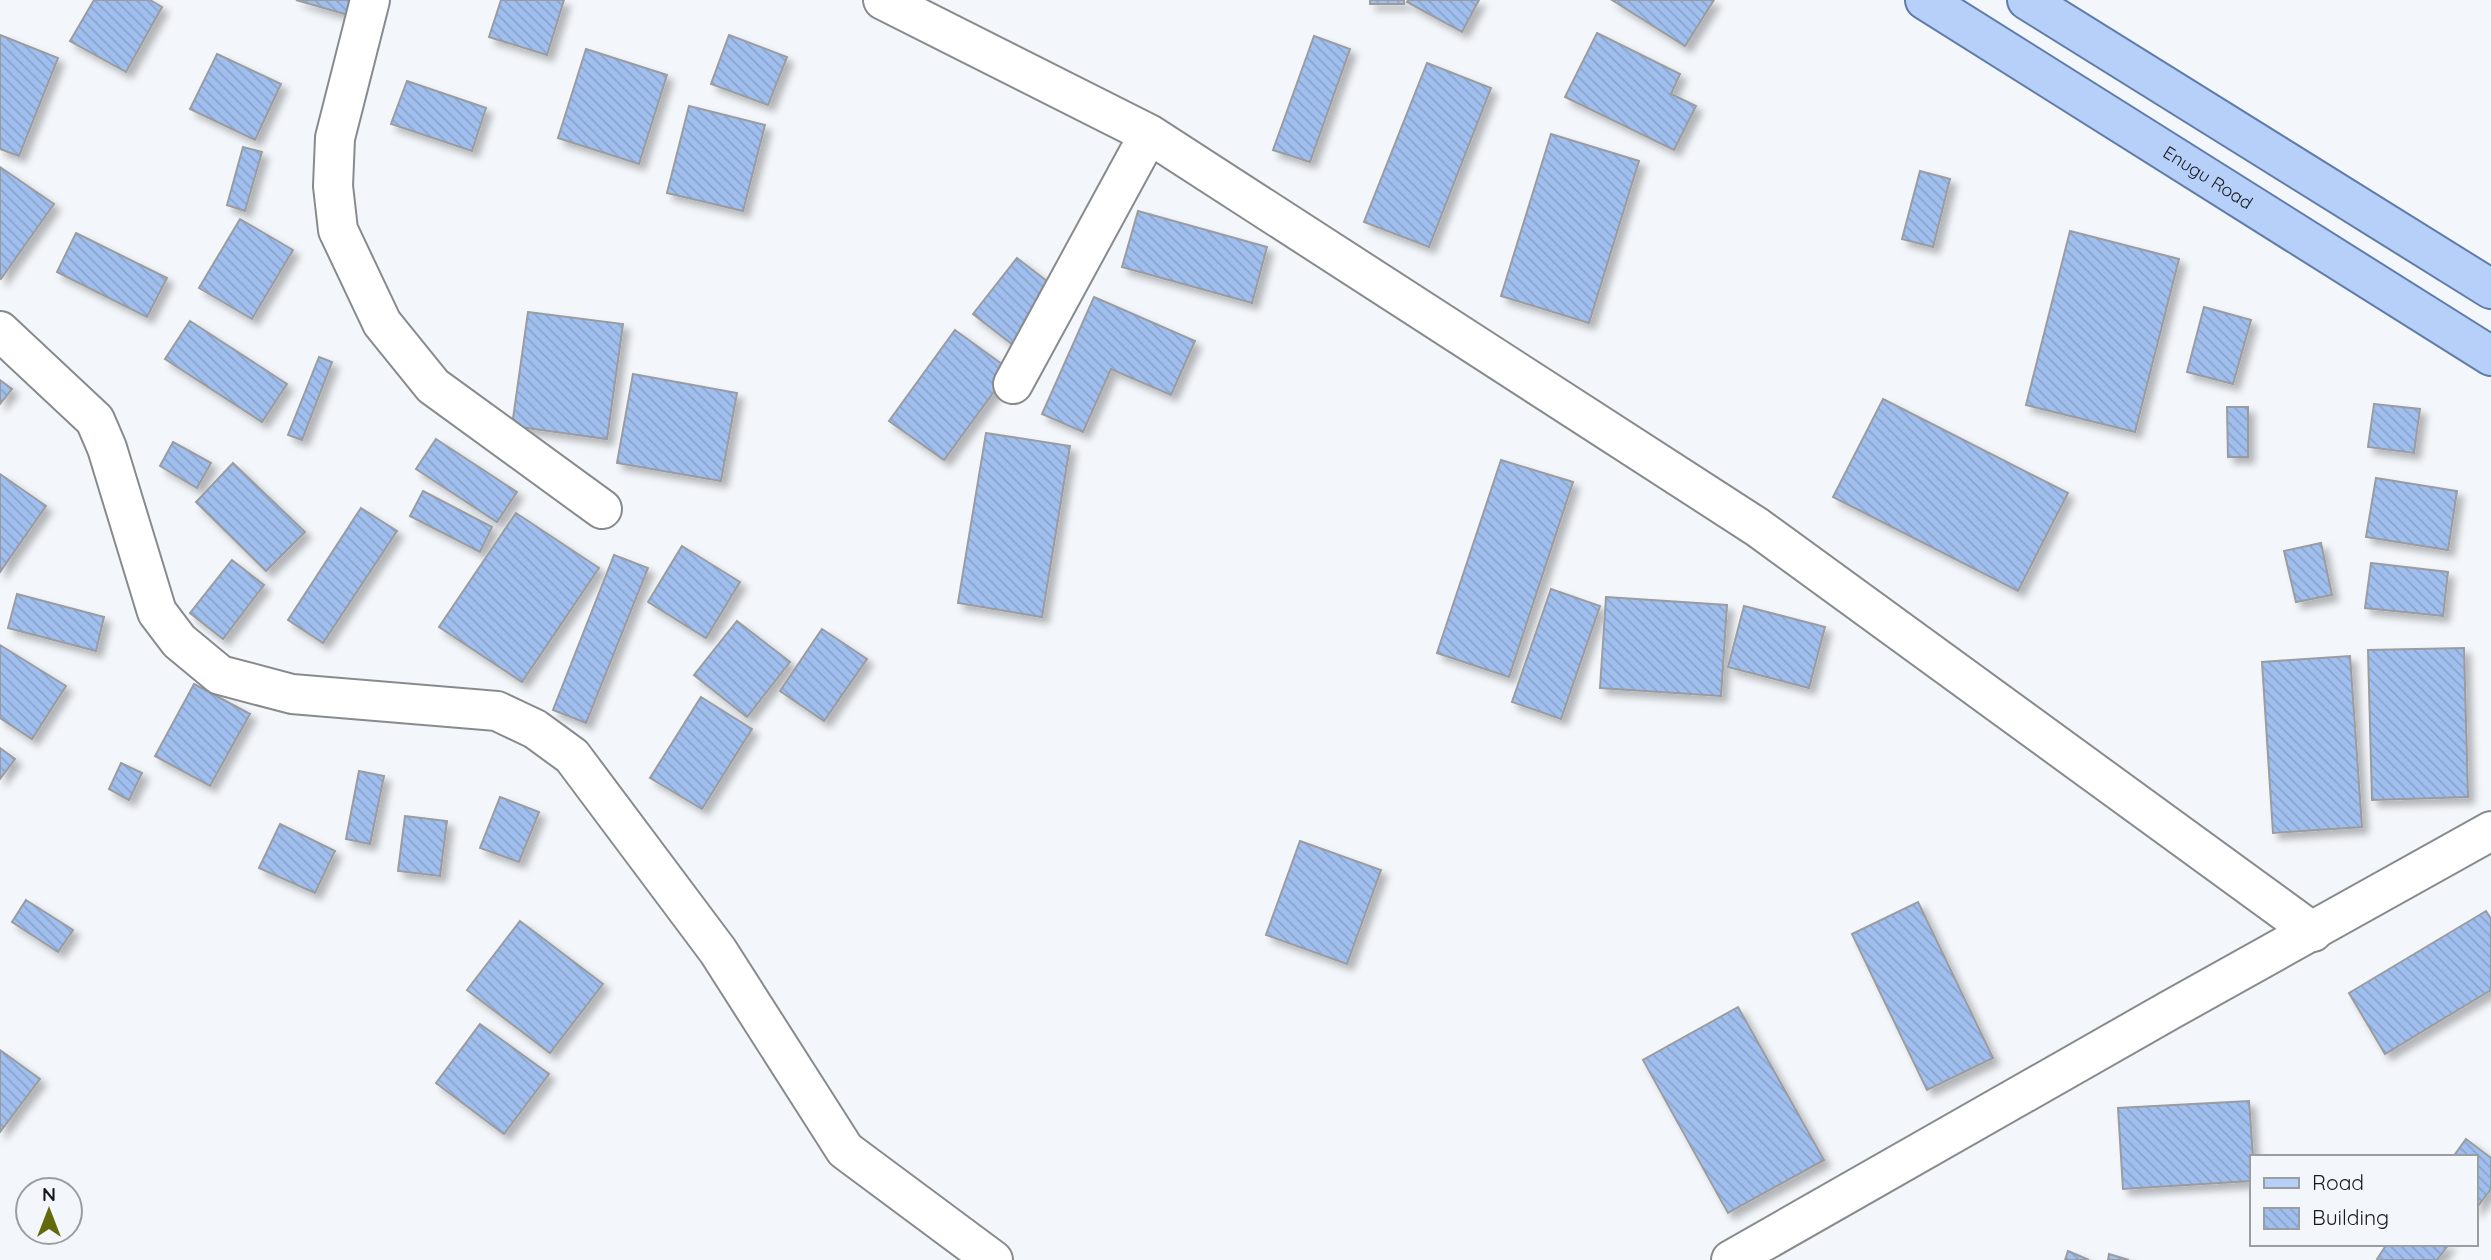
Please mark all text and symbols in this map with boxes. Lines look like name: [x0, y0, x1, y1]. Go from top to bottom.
street label: Enugu Road: [2159, 141, 2257, 214]
legend: [2250, 1155, 2477, 1246]
text: Road: [2312, 1169, 2364, 1195]
north arrow: [14, 1176, 84, 1246]
text: N: [42, 1182, 56, 1206]
text: Building: [2312, 1204, 2389, 1230]

